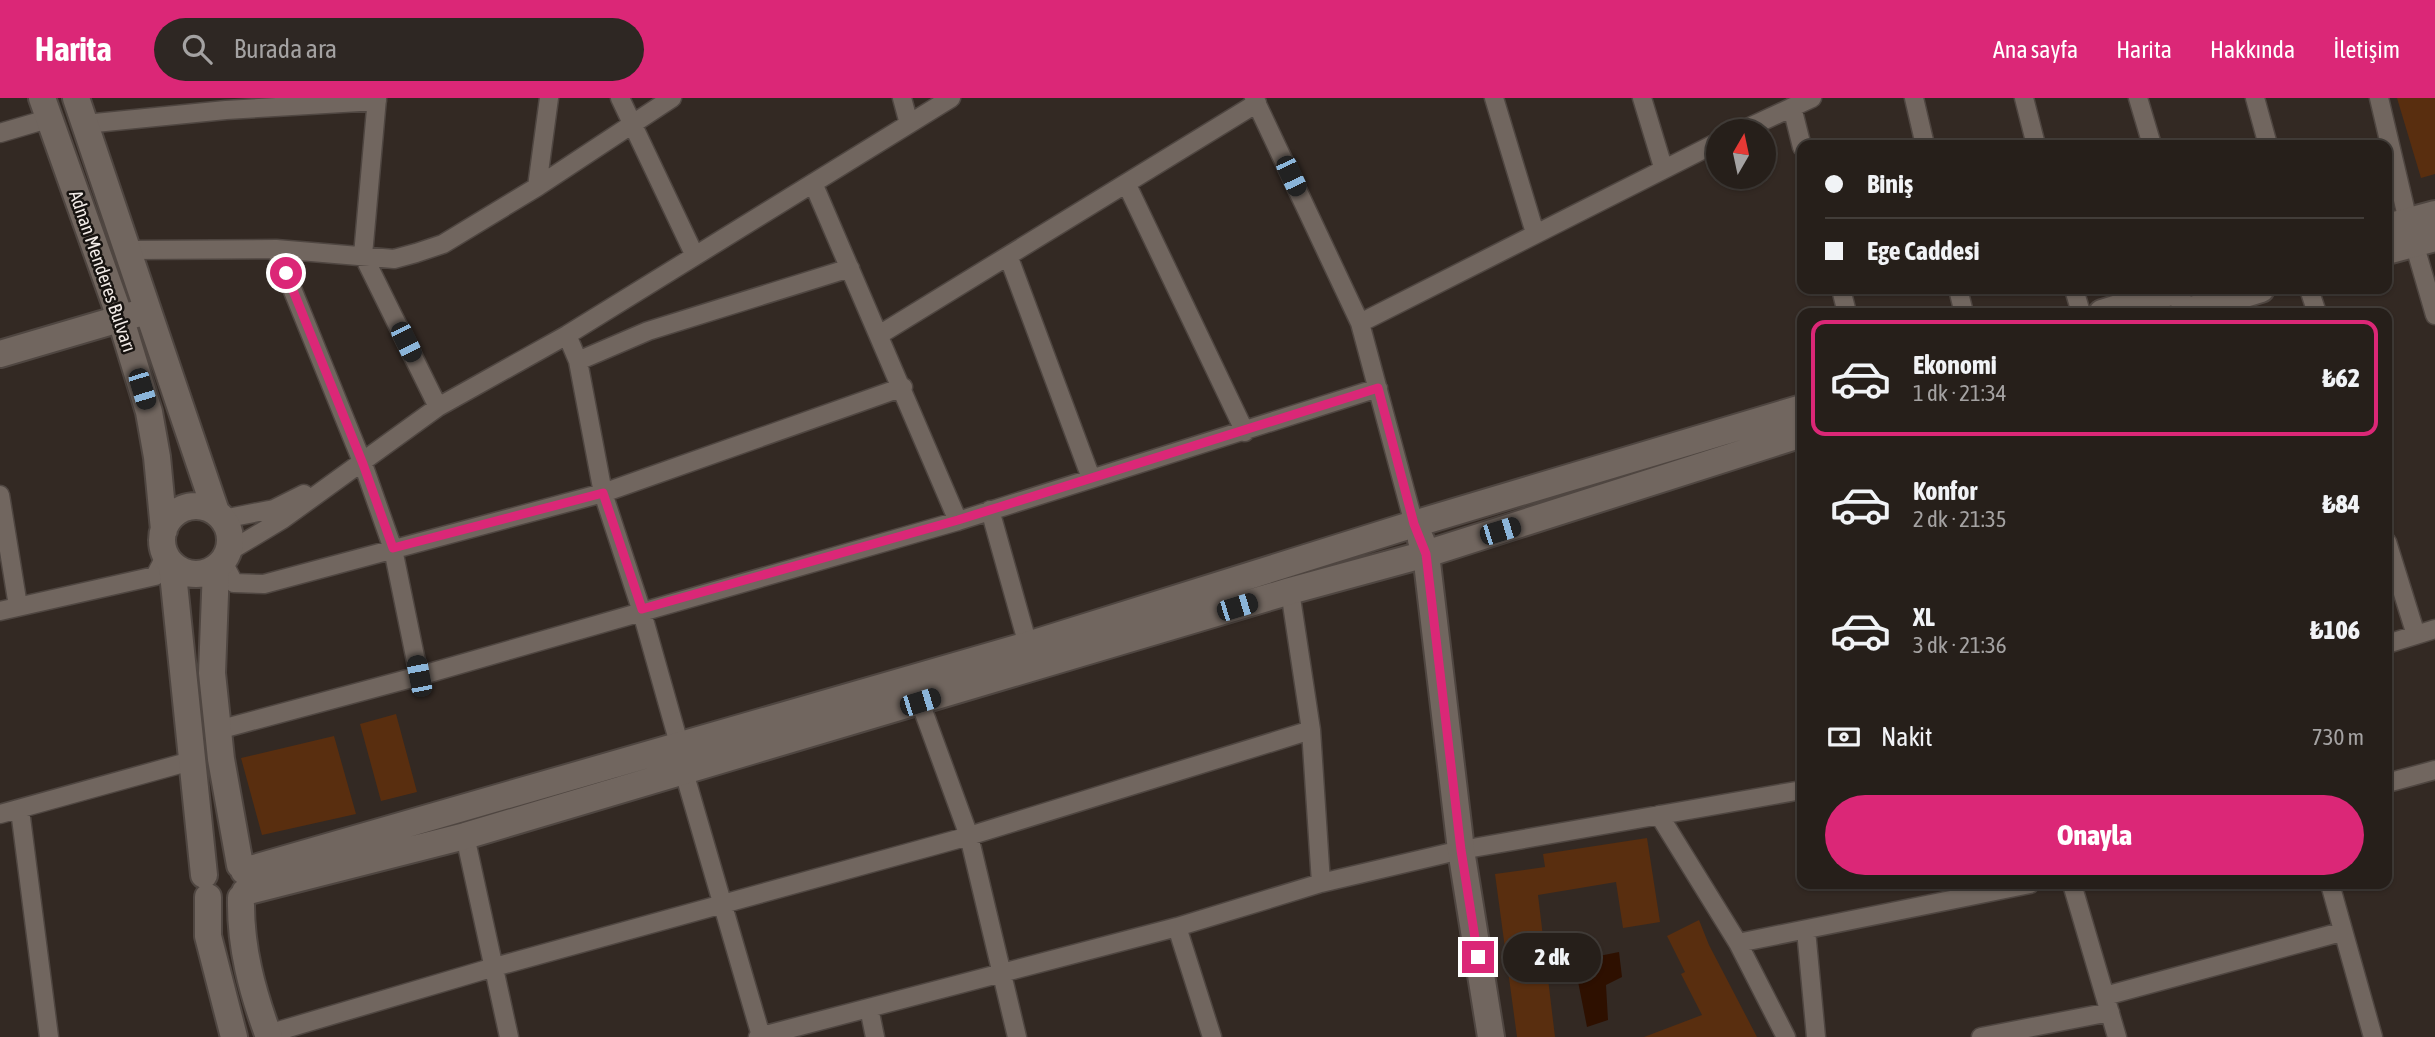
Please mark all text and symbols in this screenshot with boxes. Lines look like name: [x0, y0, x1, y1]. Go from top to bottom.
search box: [154, 18, 644, 81]
text: Harita: [35, 30, 112, 68]
icon: search: [178, 30, 216, 68]
text: Burada ara: [234, 34, 337, 64]
text: Ana sayfa: [1993, 36, 2078, 63]
text: Harita: [2116, 36, 2172, 63]
text: Hakkında: [2210, 36, 2295, 63]
text: İletişim: [2333, 36, 2400, 63]
north arrow: [1706, 119, 1776, 189]
map controls: [1706, 119, 1776, 189]
car: [1273, 153, 1310, 199]
text: Biniş: [1867, 169, 1913, 199]
street label: Adnan Menderes Bulvarı: [65, 187, 141, 355]
text: Ege Caddesi: [1867, 236, 1980, 266]
route start: [270, 257, 302, 289]
car: [388, 319, 425, 365]
icon: car: [1829, 347, 1892, 410]
text: Ekonomi: [1913, 350, 1997, 380]
text: ₺62: [2323, 363, 2360, 393]
car: [126, 366, 159, 412]
text: 1 dk · 21:34: [1913, 380, 2007, 406]
icon: car: [1829, 473, 1892, 536]
text: Konfor: [1913, 476, 1977, 506]
text: ₺84: [2323, 489, 2360, 519]
text: 2 dk · 21:35: [1913, 506, 2007, 532]
car: [1477, 515, 1524, 547]
car: [1214, 591, 1261, 623]
icon: car: [1829, 599, 1892, 662]
text: XL: [1913, 602, 1935, 632]
text: ₺106: [2310, 615, 2360, 645]
text: 3 dk · 21:36: [1913, 632, 2007, 658]
car: [405, 653, 434, 699]
car: [897, 686, 944, 718]
icon: cash: [1825, 718, 1863, 756]
text: Nakit: [1881, 722, 1933, 752]
text: 730 m: [2312, 724, 2364, 750]
button: Onayla: [1825, 795, 2364, 875]
callout: 2 dk: [1502, 932, 1600, 982]
route end: [1462, 941, 1494, 973]
text: 2 dk: [1535, 944, 1569, 970]

